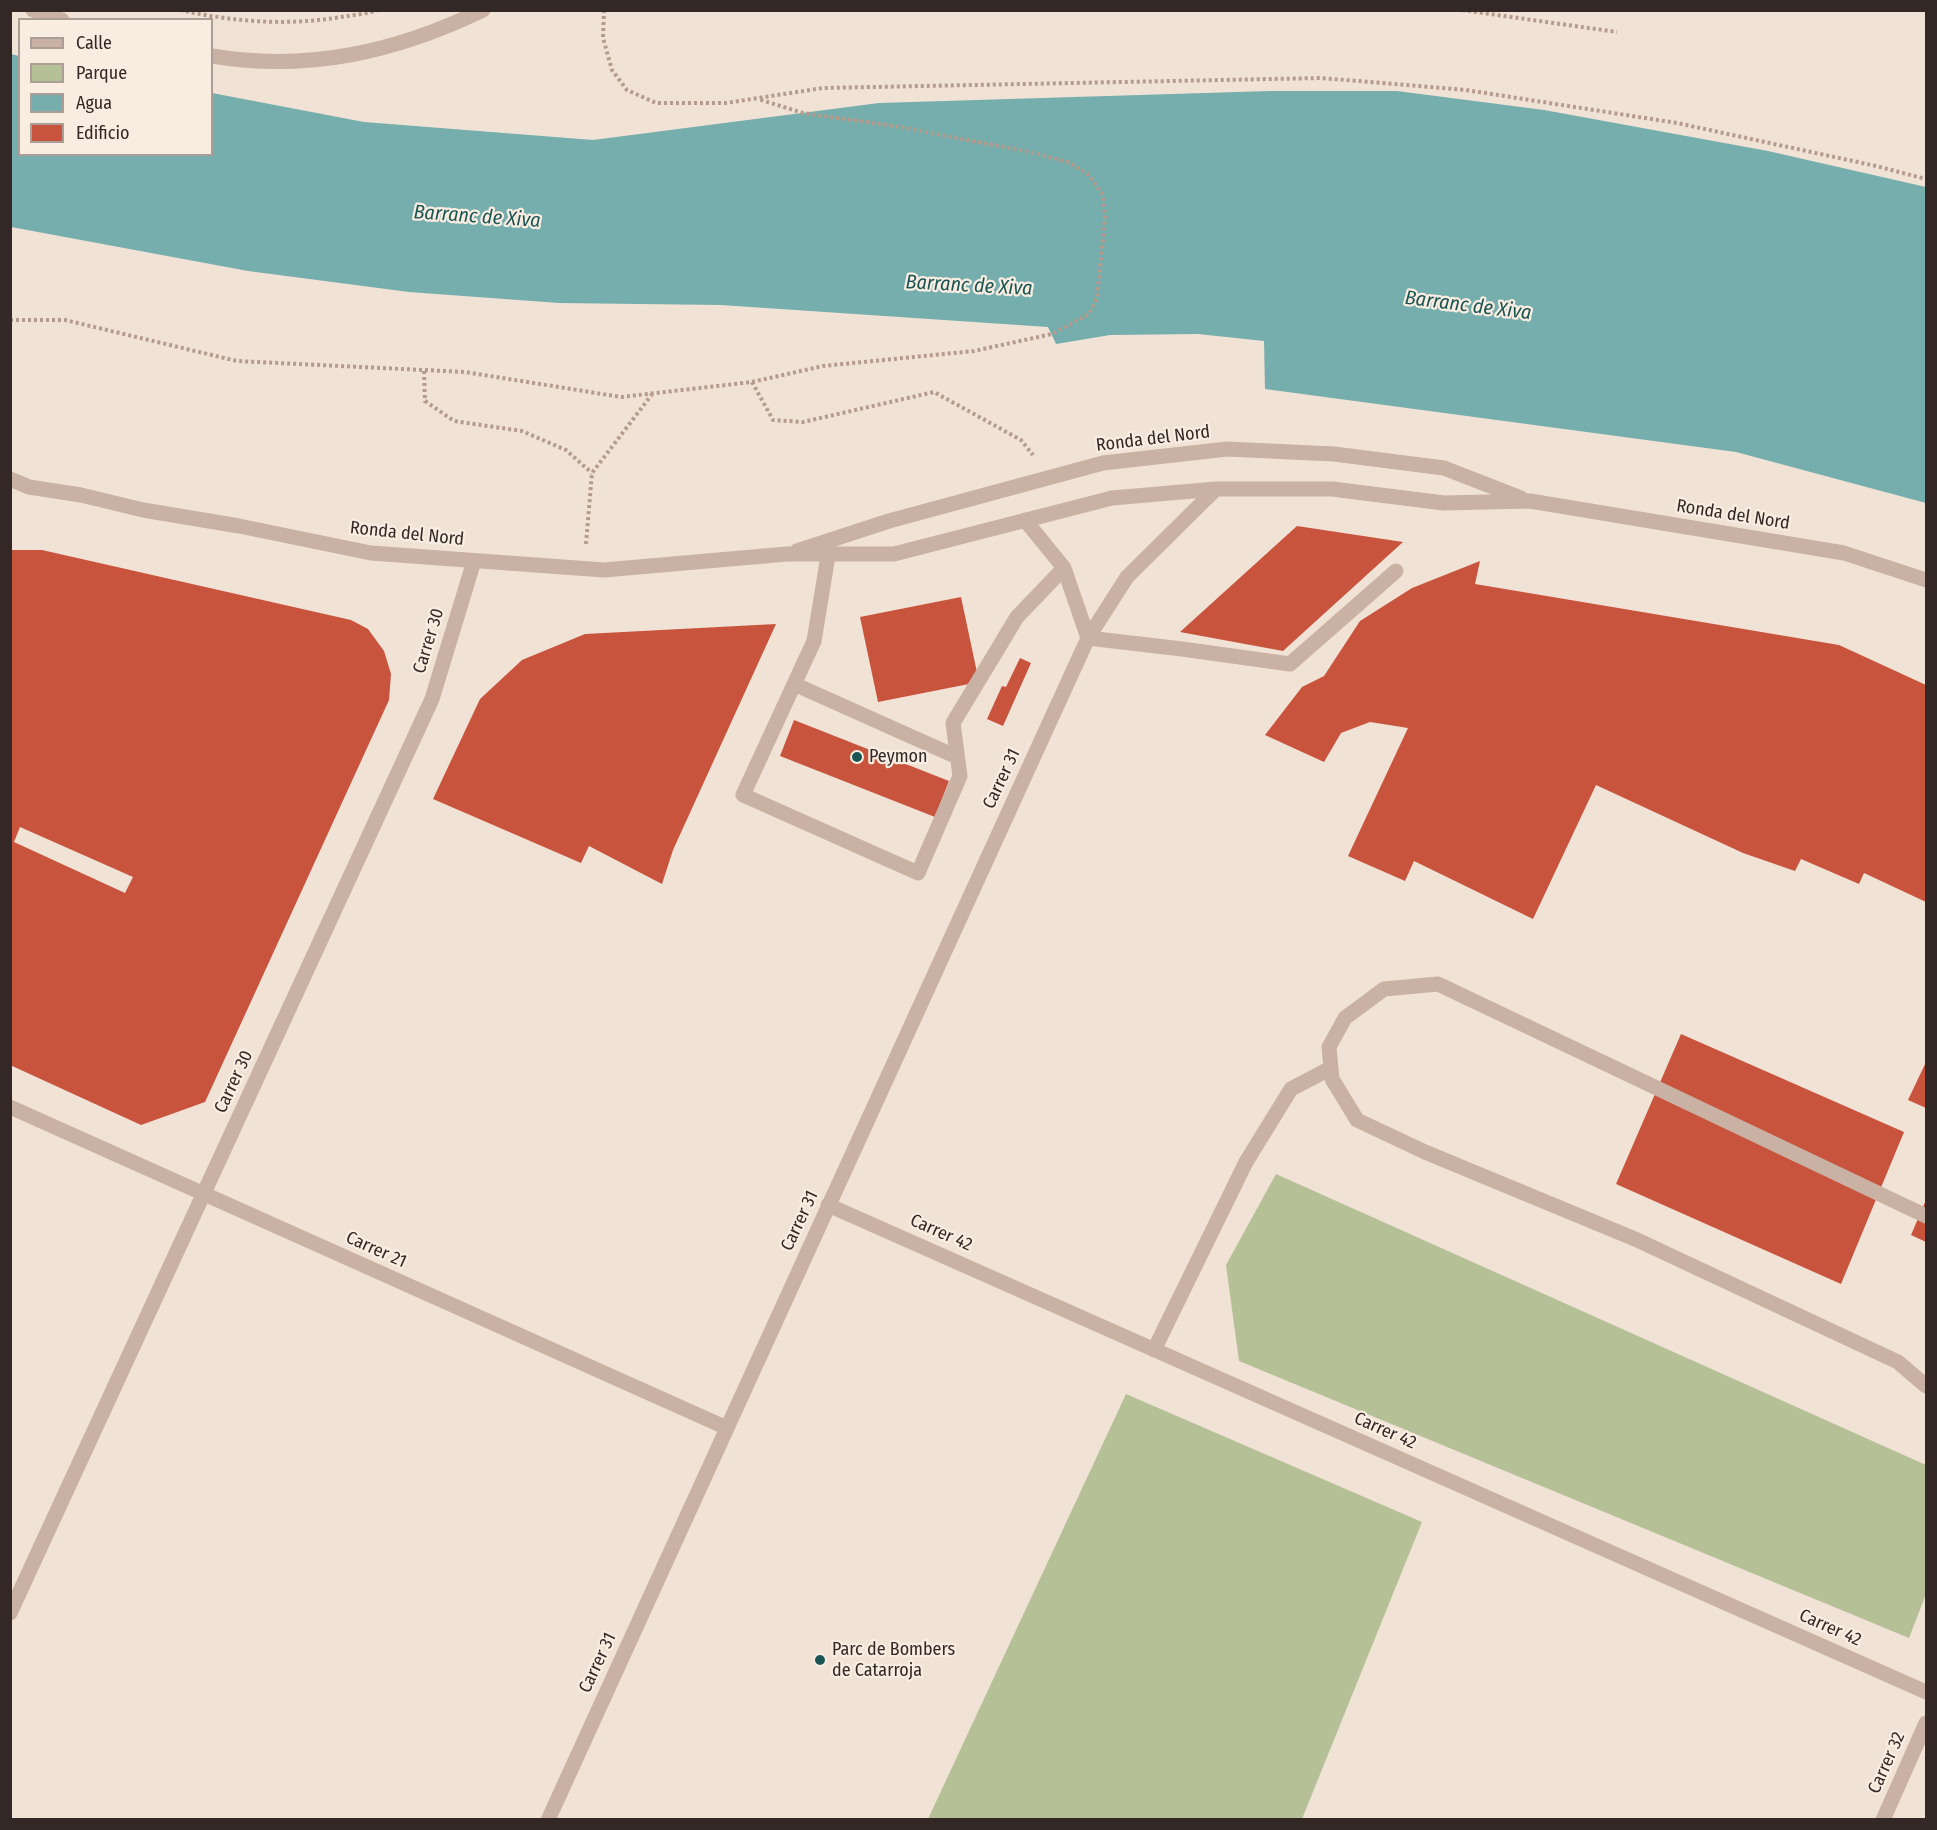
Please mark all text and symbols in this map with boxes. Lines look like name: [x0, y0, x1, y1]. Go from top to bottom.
legend: [18, 18, 213, 156]
text: Calle: [76, 32, 112, 54]
text: Parque: [76, 62, 127, 84]
text: Agua: [76, 92, 112, 114]
text: Edificio: [76, 122, 129, 144]
water label: Barranc de Xiva: [413, 201, 541, 233]
water label: Barranc de Xiva: [905, 271, 1033, 301]
water label: Barranc de Xiva: [1403, 286, 1533, 326]
street label: Ronda del Nord: [1095, 421, 1211, 457]
street label: Ronda del Nord: [1675, 495, 1791, 535]
street label: Ronda del Nord: [349, 517, 465, 551]
street label: Carrer 30: [409, 606, 449, 676]
street label: Carrer 31: [979, 745, 1025, 813]
place label: Peymon: [869, 746, 928, 768]
marker: Peymon: [850, 750, 864, 764]
street label: Carrer 30: [210, 1047, 258, 1117]
street label: Carrer 31: [777, 1187, 823, 1255]
street label: Carrer 42: [907, 1210, 975, 1256]
street label: Carrer 21: [342, 1227, 410, 1273]
street label: Carrer 42: [1351, 1408, 1419, 1454]
street label: Carrer 42: [1796, 1605, 1864, 1651]
street label: Carrer 31: [575, 1629, 621, 1697]
place label: Parc de Bombers de Catarroja: [832, 1639, 955, 1682]
marker: Parc de Bombers de Catarroja: [813, 1653, 827, 1667]
street label: Carrer 32: [1864, 1729, 1910, 1797]

